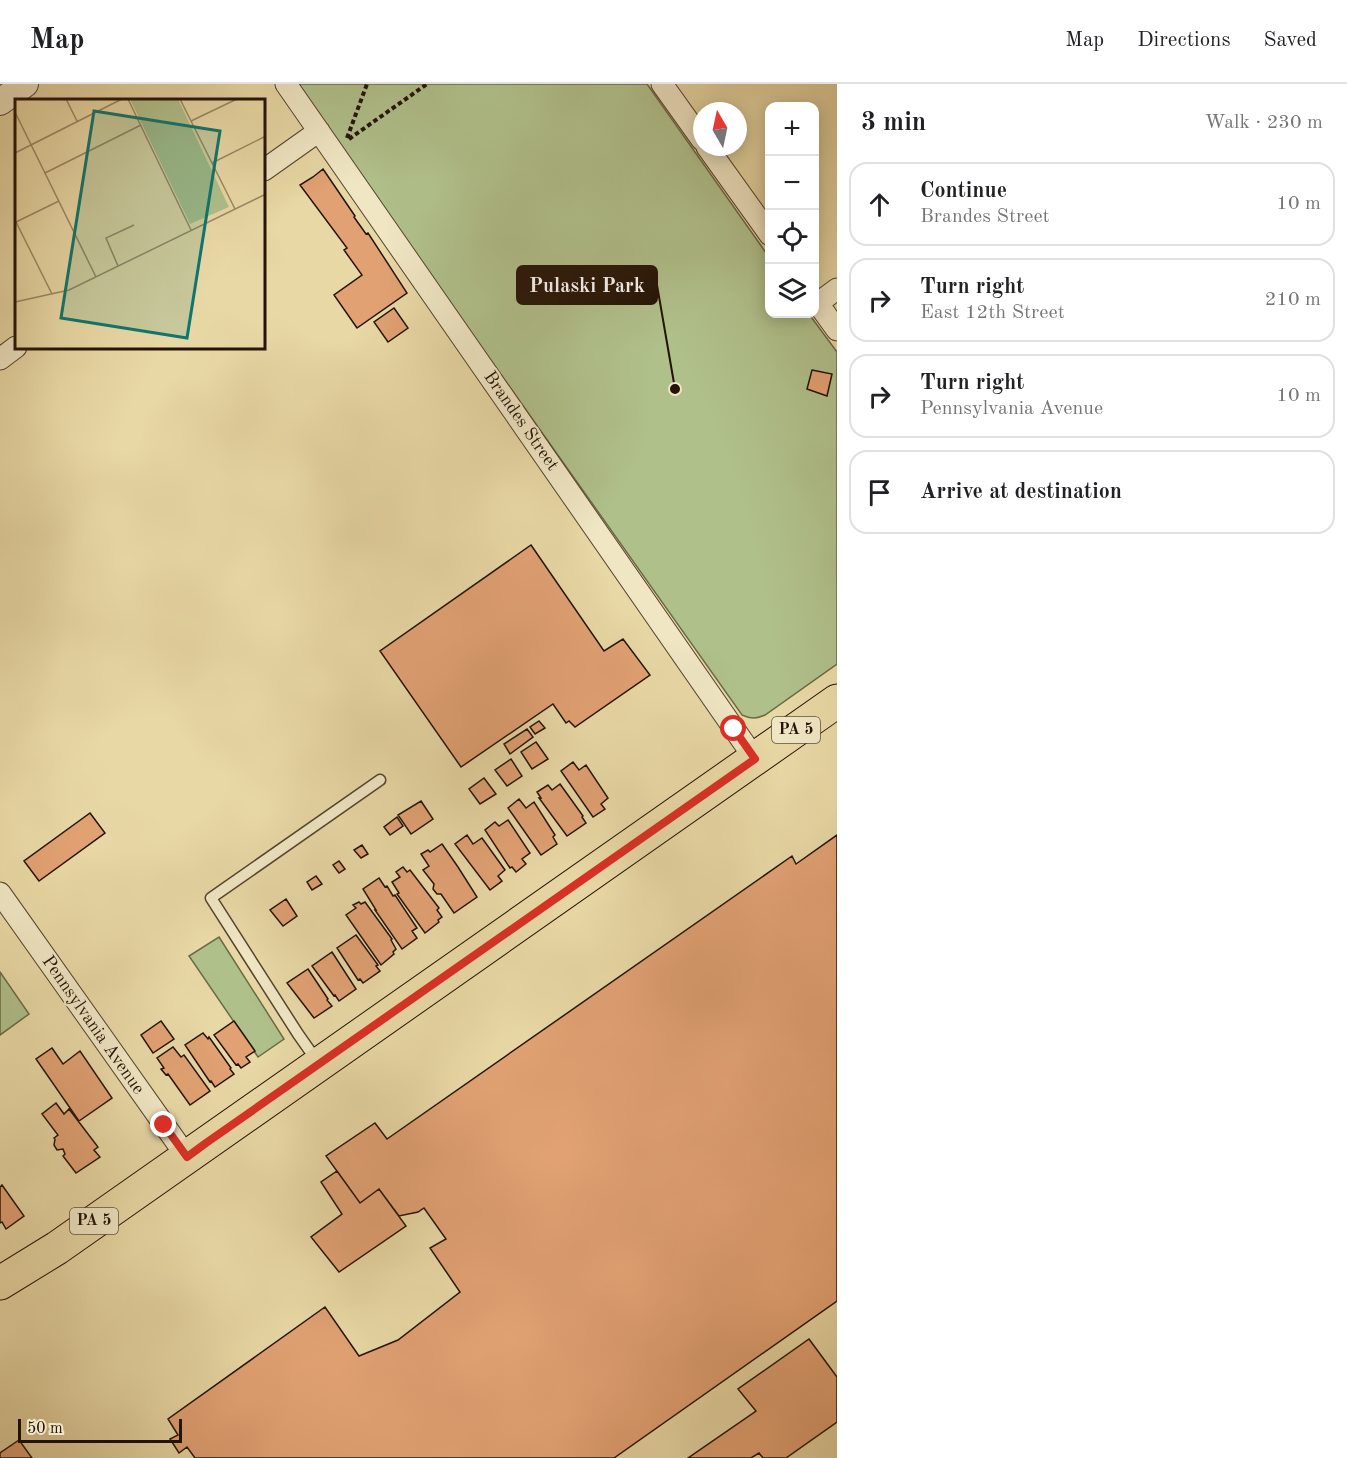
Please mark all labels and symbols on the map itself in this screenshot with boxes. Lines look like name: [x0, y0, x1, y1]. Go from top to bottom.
inset map: [15, 99, 266, 350]
north arrow: [693, 102, 747, 156]
callout: Pulaski Park: [517, 266, 657, 304]
text: Pulaski Park: [529, 277, 645, 297]
street label: Brandes Street: [480, 368, 562, 474]
route start: [720, 715, 746, 741]
road number: PA 5: [772, 717, 820, 743]
street label: Pennsylvania Avenue: [38, 952, 148, 1098]
route end: [150, 1111, 176, 1137]
road number: PA 5: [70, 1208, 118, 1234]
scale bar: [18, 1416, 182, 1444]

